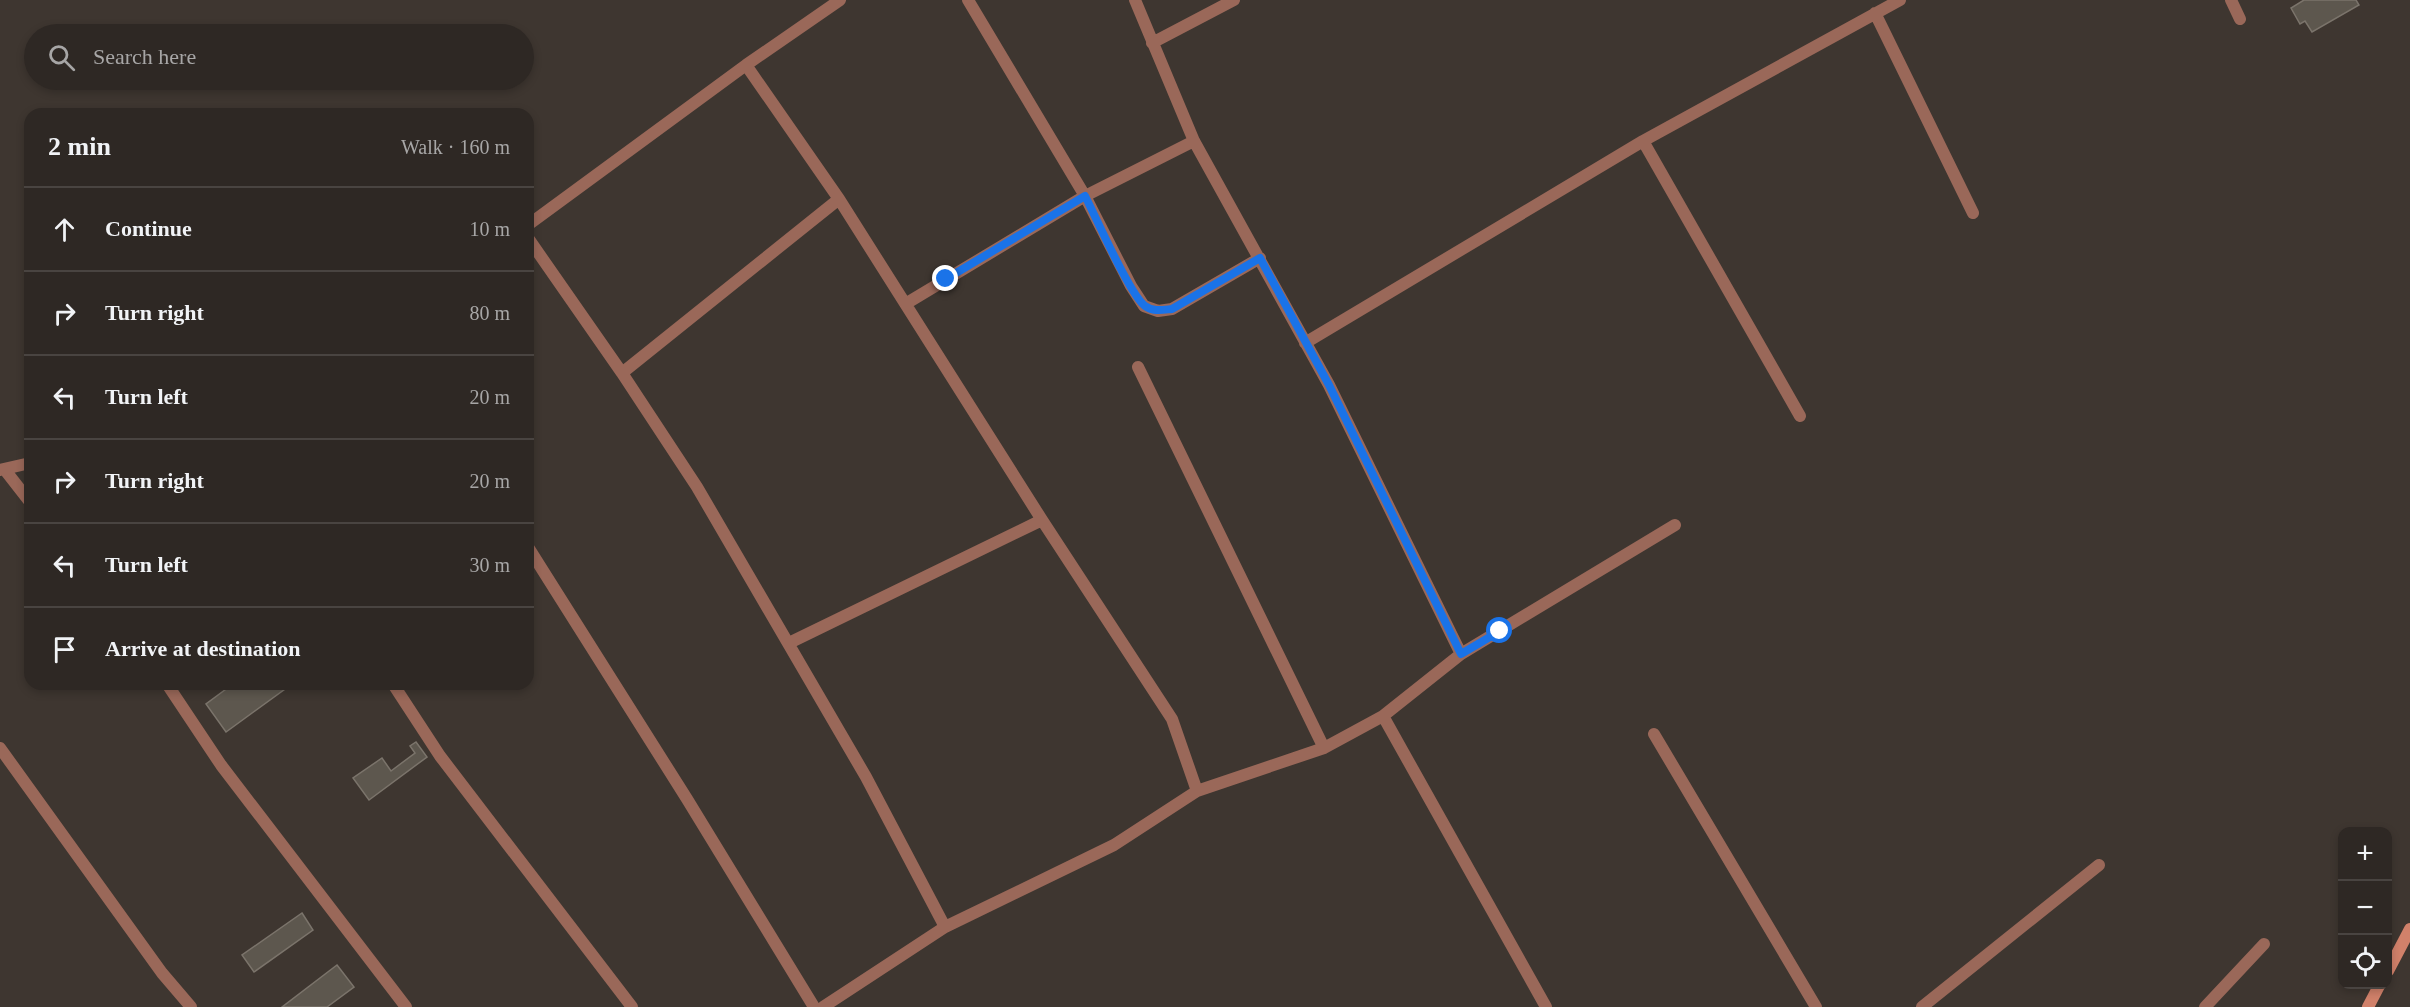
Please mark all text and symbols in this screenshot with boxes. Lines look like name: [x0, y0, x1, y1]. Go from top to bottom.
search box: [24, 24, 534, 90]
icon: search: [45, 41, 78, 74]
text: Search here: [93, 44, 196, 69]
text: 2 min: [48, 132, 111, 161]
text: Walk · 160 m: [401, 136, 510, 158]
icon: ahead: [48, 213, 81, 246]
text: Continue: [105, 216, 192, 241]
text: 10 m: [469, 218, 510, 240]
route end: [932, 265, 958, 291]
icon: right: [48, 297, 81, 330]
text: Turn right: [105, 300, 204, 325]
text: 80 m: [469, 302, 510, 324]
icon: left: [48, 381, 81, 414]
text: Turn left: [105, 384, 188, 409]
text: 20 m: [469, 386, 510, 408]
icon: right: [48, 465, 81, 498]
text: Turn right: [105, 468, 204, 493]
text: 20 m: [469, 470, 510, 492]
icon: left: [48, 549, 81, 582]
text: Turn left: [105, 552, 188, 577]
text: 30 m: [469, 554, 510, 576]
route start: [1486, 617, 1512, 643]
icon: arrive: [48, 633, 81, 666]
text: Arrive at destination: [105, 636, 301, 661]
map controls: [2338, 827, 2392, 989]
button: +: [2338, 827, 2392, 881]
button: −: [2338, 881, 2392, 935]
button: locate: [2338, 935, 2392, 989]

